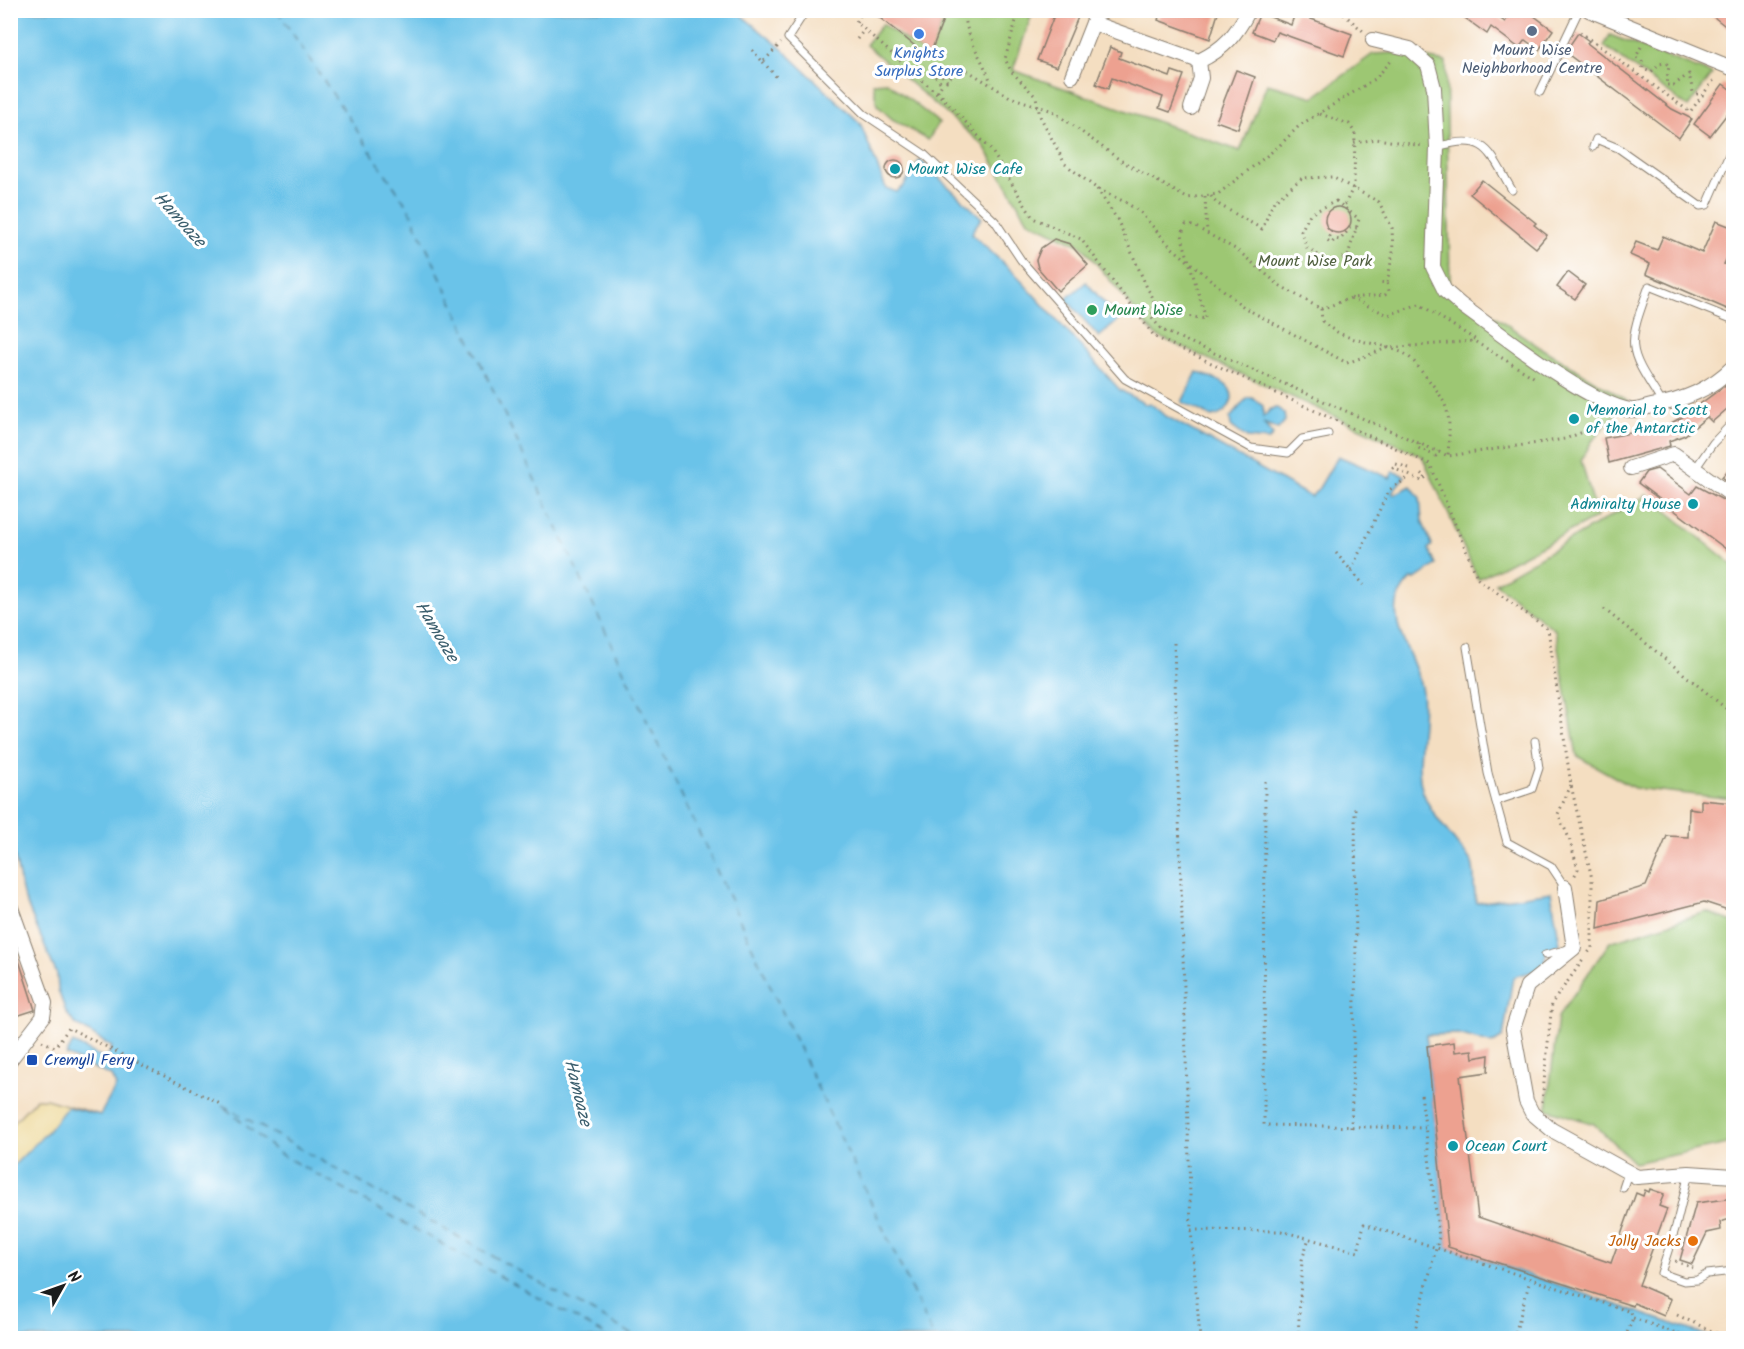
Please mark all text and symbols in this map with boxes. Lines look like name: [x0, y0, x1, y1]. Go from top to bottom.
marker: Mount Wise Neighborhood Centre: [1525, 24, 1539, 38]
marker: Knights Surplus Store: [912, 27, 926, 41]
place label: Mount Wise Neighborhood Centre: [1462, 38, 1602, 81]
place label: Knights Surplus Store: [875, 41, 963, 84]
place label: Mount Wise Cafe: [907, 157, 1023, 182]
marker: Mount Wise Cafe: [888, 162, 902, 176]
water label: Hamoaze: [146, 185, 214, 256]
park label: Mount Wise Park: [1258, 249, 1373, 274]
place label: Mount Wise: [1104, 298, 1183, 323]
marker: Mount Wise: [1085, 303, 1099, 317]
place label: Memorial to Scott of the Antarctic: [1586, 398, 1709, 441]
marker: Memorial to Scott of the Antarctic: [1567, 412, 1581, 426]
place label: Admiralty House: [1570, 492, 1681, 517]
marker: Admiralty House: [1686, 497, 1700, 511]
water label: Hamoaze: [406, 596, 467, 670]
place label: Cremyll Ferry: [44, 1048, 135, 1073]
marker: Cremyll Ferry: [25, 1053, 39, 1067]
water label: Hamoaze: [555, 1057, 600, 1131]
place label: Ocean Court: [1465, 1134, 1548, 1159]
marker: Ocean Court: [1446, 1139, 1460, 1153]
place label: Jolly Jacks: [1608, 1229, 1681, 1254]
marker: Jolly Jacks: [1686, 1234, 1700, 1248]
north arrow: [33, 1256, 93, 1316]
text: N: [61, 1265, 86, 1289]

